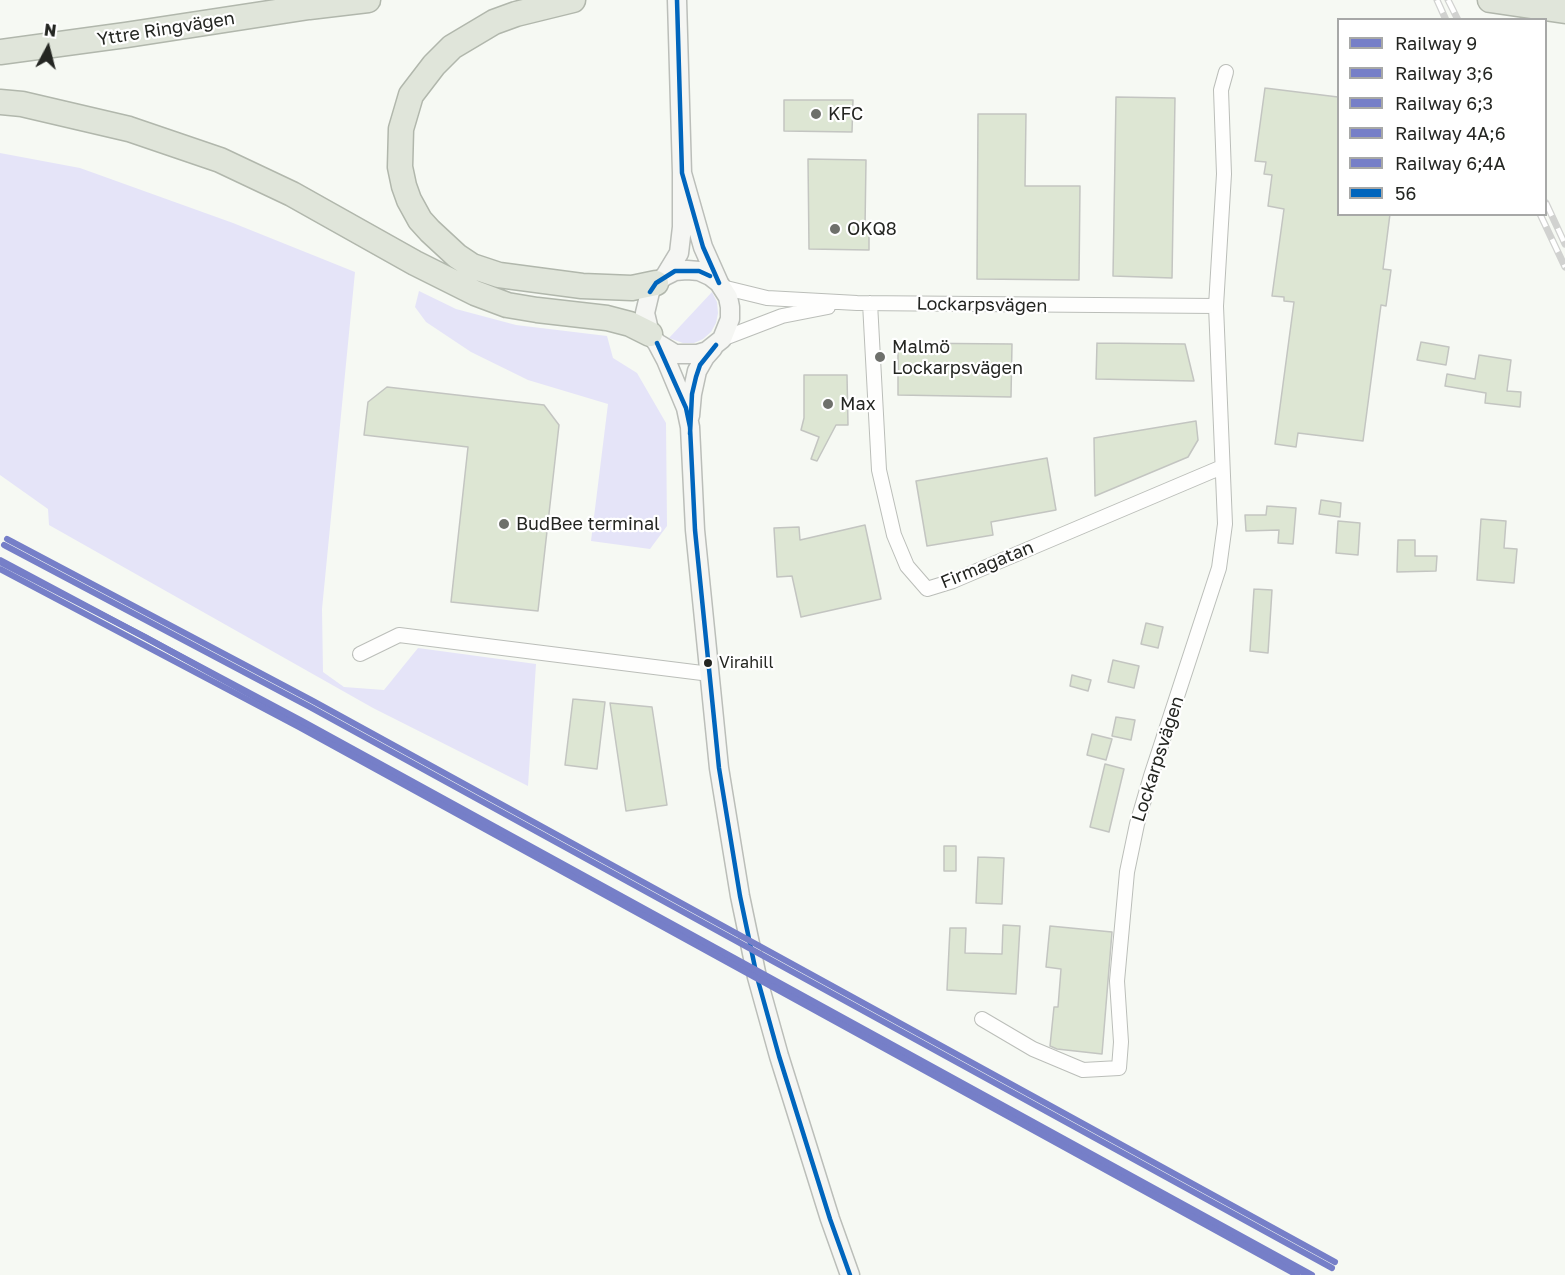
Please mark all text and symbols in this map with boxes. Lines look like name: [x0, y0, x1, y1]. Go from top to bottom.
street label: Yttre Ringvägen: [96, 7, 236, 51]
north arrow: [18, 18, 78, 78]
legend: [1337, 18, 1547, 216]
text: N: [43, 19, 57, 41]
text: Railway 9: [1395, 32, 1477, 54]
text: Railway 3;6: [1395, 62, 1493, 84]
text: Railway 6;3: [1395, 92, 1493, 114]
place label: KFC: [828, 103, 863, 125]
marker: KFC: [809, 107, 823, 121]
text: Railway 4A;6: [1395, 122, 1506, 144]
text: Railway 6;4A: [1395, 152, 1506, 174]
text: 56: [1395, 182, 1416, 204]
place label: OKQ8: [847, 218, 897, 240]
marker: OKQ8: [828, 222, 842, 236]
street label: Lockarpsvägen: [916, 293, 1048, 317]
place label: Malmö Lockarpsvägen: [892, 336, 1023, 378]
marker: Malmö Lockarpsvägen: [873, 350, 887, 364]
place label: Max: [840, 393, 876, 415]
marker: Max: [821, 397, 835, 411]
place label: BudBee terminal: [516, 513, 660, 535]
marker: BudBee terminal: [497, 517, 511, 531]
street label: Firmagatan: [937, 537, 1037, 593]
place label: Virahill: [719, 653, 773, 673]
marker: Virahill: [702, 657, 714, 669]
street label: Lockarpsvägen: [1127, 693, 1189, 825]

